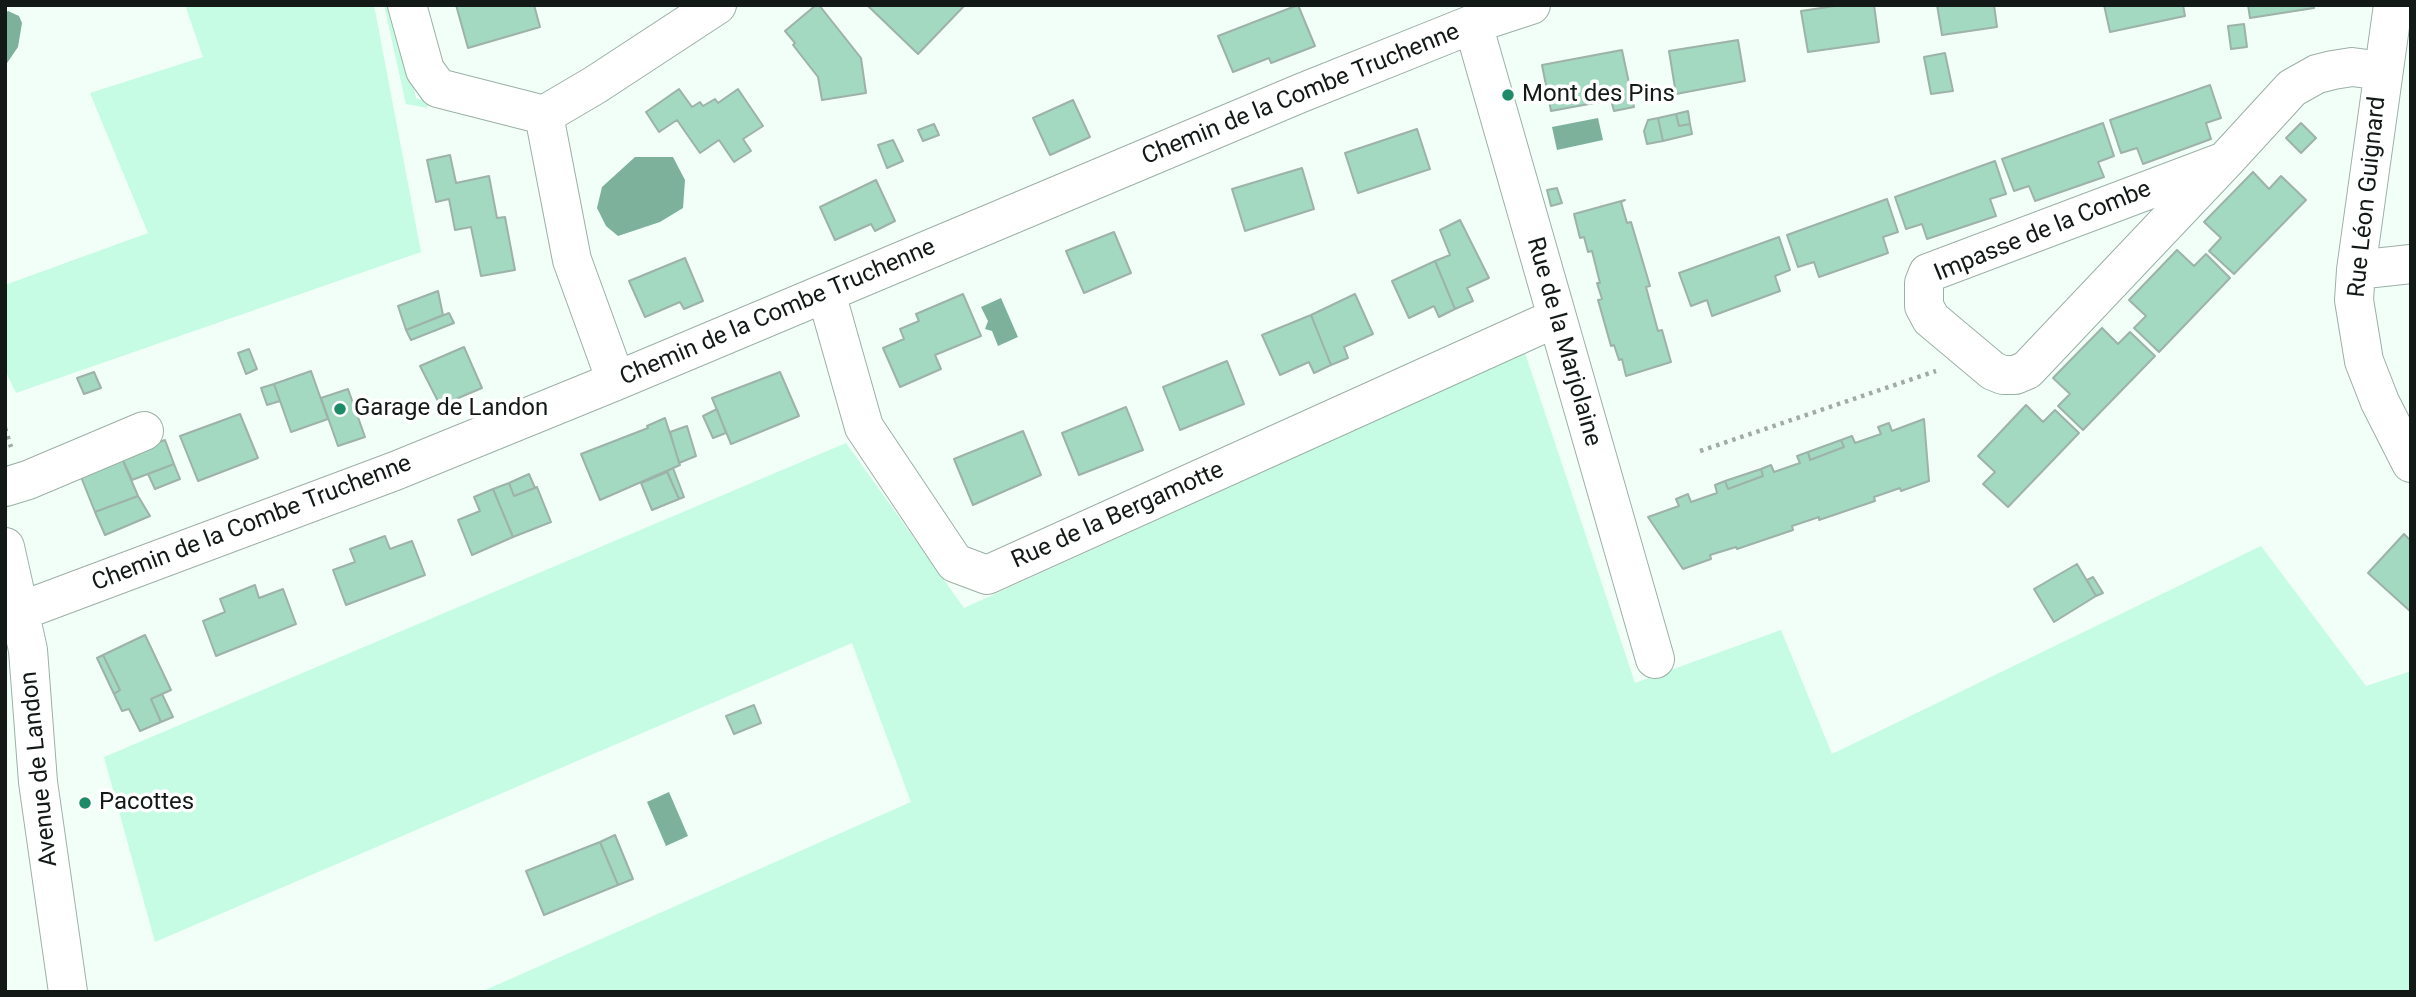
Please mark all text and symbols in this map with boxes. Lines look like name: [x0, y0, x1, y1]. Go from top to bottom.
street label: Chemin de la Combe Truchenne: [1138, 18, 1464, 172]
place label: Mont des Pins: [1522, 81, 1675, 109]
marker: Mont des Pins: [1500, 87, 1516, 103]
street label: Rue Léon Guignard: [2343, 95, 2393, 299]
street label: Impasse de la Combe: [1930, 175, 2156, 289]
street label: Chemin de la Combe Truchenne: [616, 233, 940, 393]
street label: Rue de la Marjolaine: [1519, 234, 1607, 450]
place label: Garage de Landon: [354, 395, 548, 423]
marker: Garage de Landon: [332, 401, 348, 417]
street label: Chemin de la Combe Truchenne: [88, 450, 416, 598]
street label: Rue de la Bergamotte: [1008, 456, 1228, 576]
street label: Avenue de Landon: [15, 670, 65, 868]
place label: Pacottes: [99, 789, 194, 817]
marker: Pacottes: [77, 795, 93, 811]

